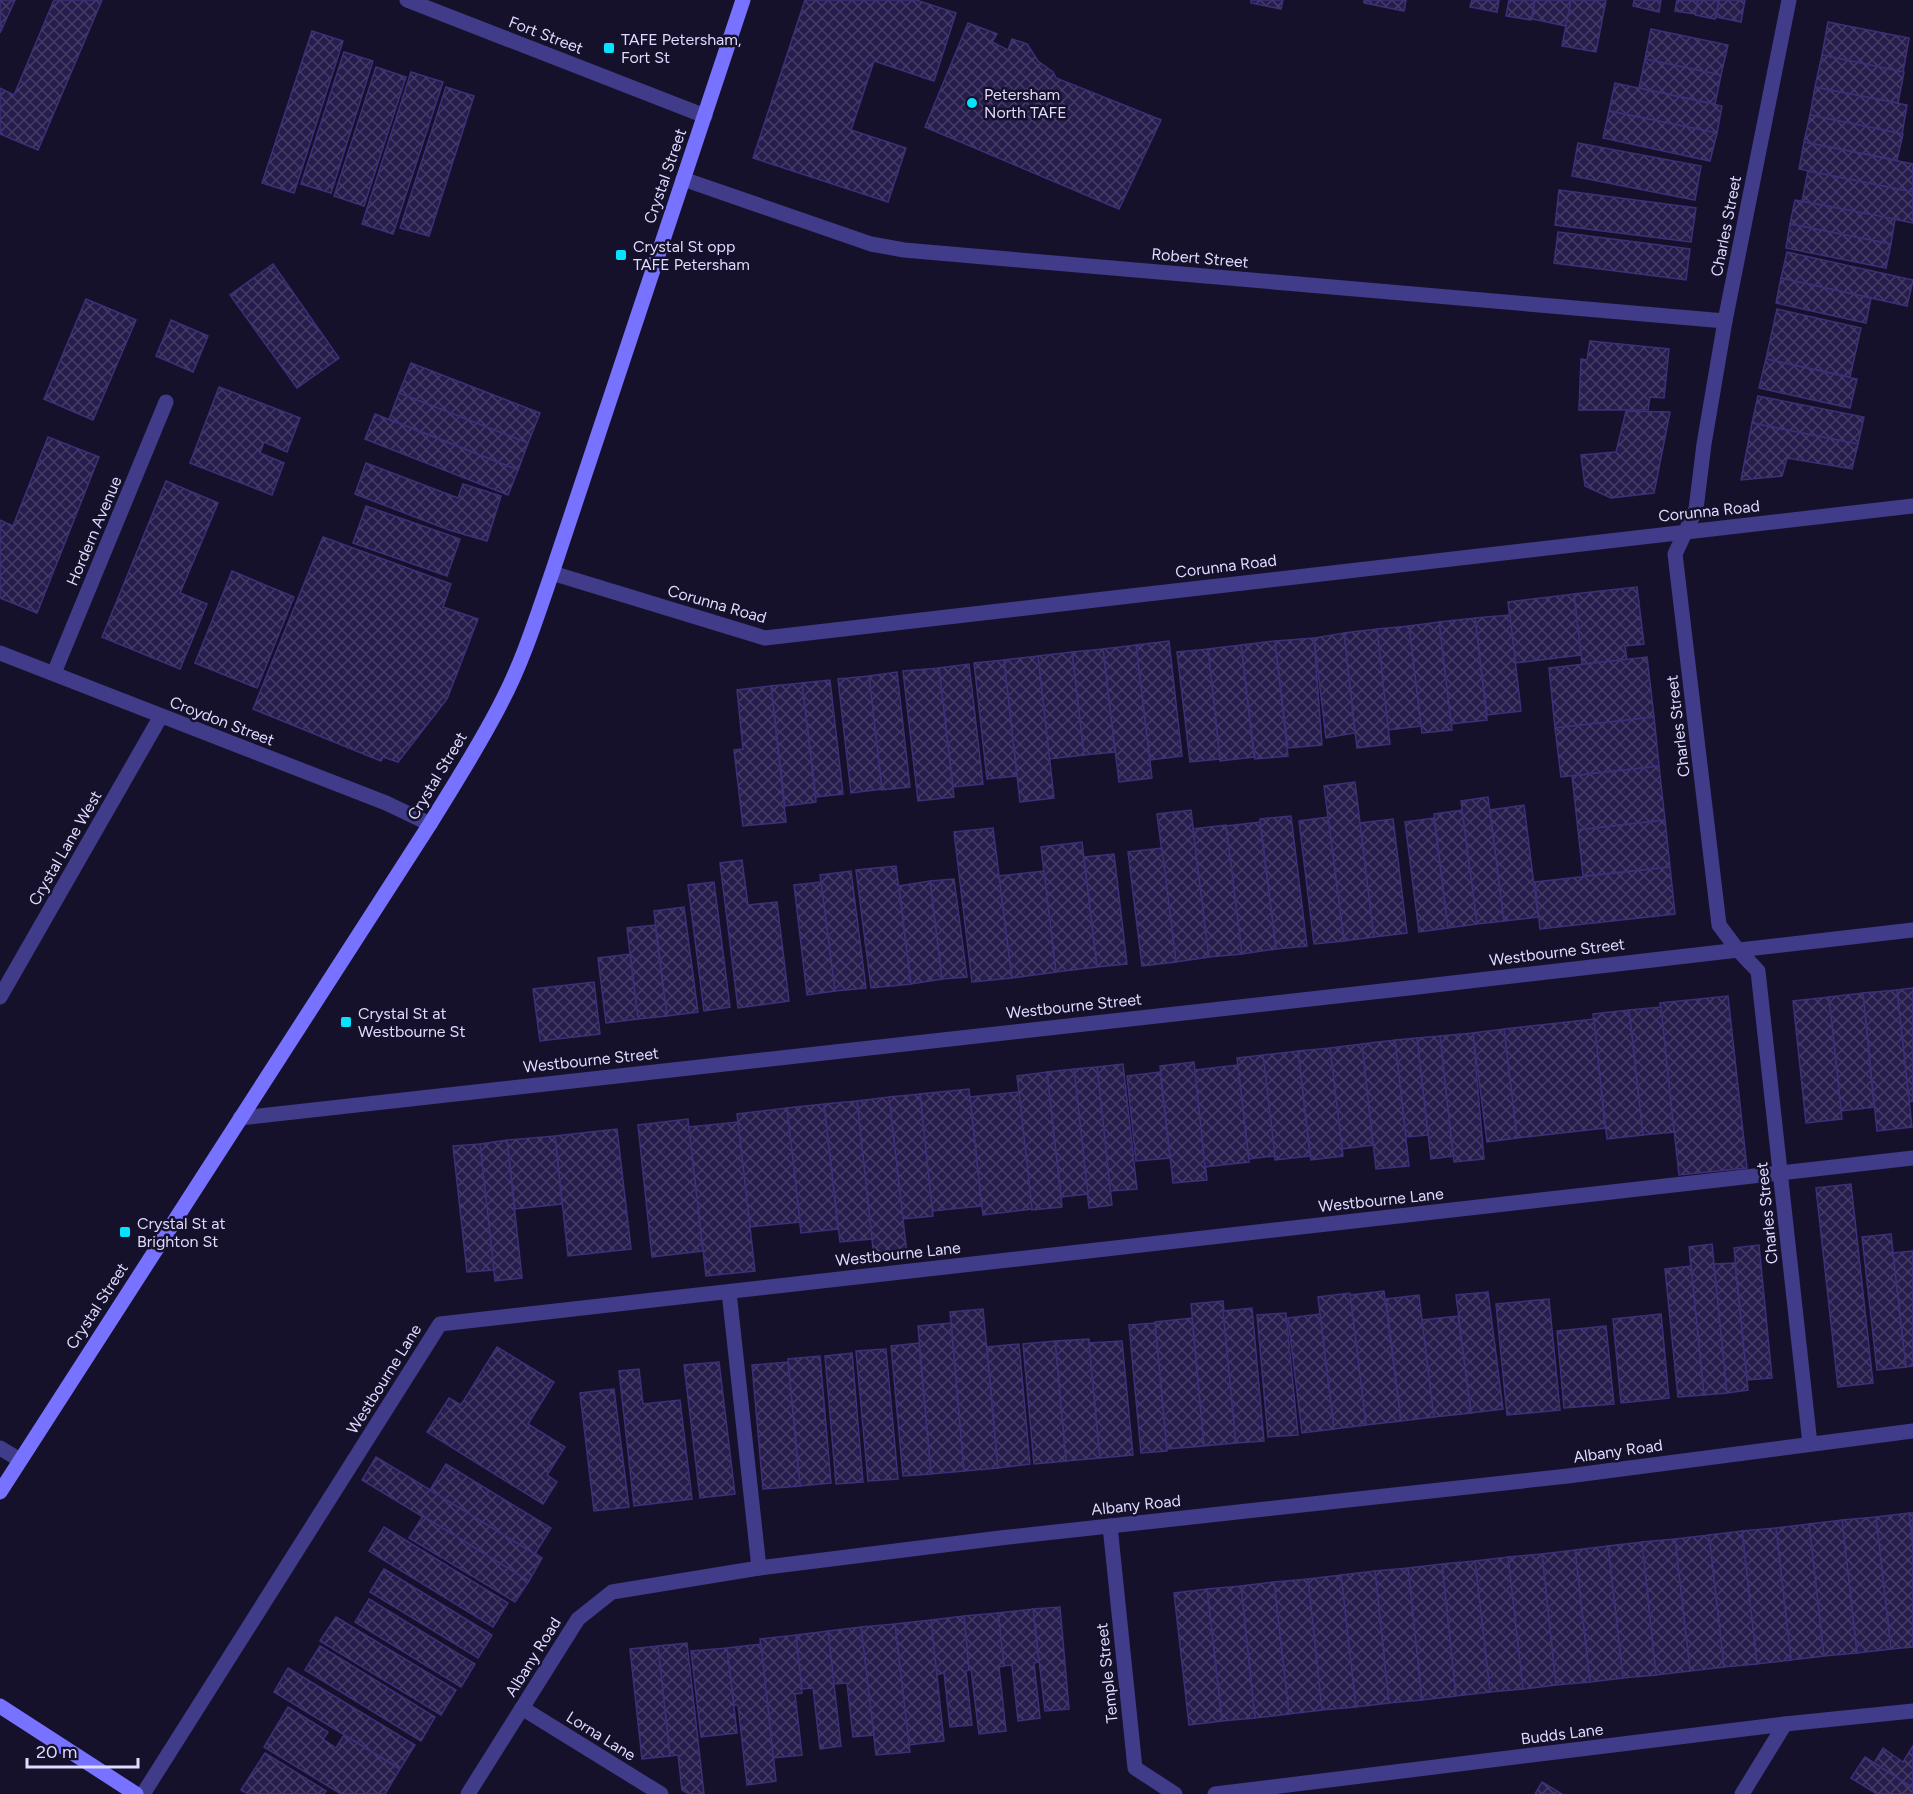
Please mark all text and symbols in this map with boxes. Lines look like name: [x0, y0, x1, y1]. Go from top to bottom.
street label: Fort Street: [506, 12, 586, 58]
place label: TAFE Petersham, Fort St: [621, 30, 741, 67]
marker: TAFE Petersham, Fort St: [602, 41, 616, 55]
place label: Petersham North TAFE: [984, 85, 1067, 122]
marker: Petersham North TAFE: [965, 96, 979, 110]
street label: Crystal Street: [640, 126, 690, 226]
street label: Charles Street: [1707, 174, 1745, 278]
place label: Crystal St opp TAFE Petersham: [633, 237, 750, 274]
street label: Robert Street: [1151, 244, 1249, 272]
marker: Crystal St opp TAFE Petersham: [614, 248, 628, 262]
street label: Hordern Avenue: [62, 473, 126, 589]
street label: Corunna Road: [1657, 496, 1761, 526]
street label: Corunna Road: [1174, 550, 1278, 582]
street label: Corunna Road: [665, 581, 769, 627]
street label: Charles Street: [1662, 674, 1694, 778]
street label: Croydon Street: [167, 692, 277, 750]
street label: Crystal Street: [403, 729, 471, 823]
street label: Crystal Lane West: [24, 787, 106, 909]
street label: Westbourne Street: [1488, 934, 1626, 970]
street label: Westbourne Street: [1005, 989, 1143, 1023]
place label: Crystal St at Westbourne St: [358, 1004, 465, 1041]
marker: Crystal St at Westbourne St: [339, 1015, 353, 1029]
street label: Westbourne Street: [522, 1043, 660, 1077]
street label: Charles Street: [1752, 1161, 1782, 1265]
street label: Westbourne Lane: [1317, 1184, 1445, 1216]
place label: Crystal St at Brighton St: [137, 1214, 226, 1251]
marker: Crystal St at Brighton St: [118, 1225, 132, 1239]
street label: Westbourne Lane: [834, 1238, 962, 1270]
street label: Crystal Street: [62, 1259, 132, 1353]
street label: Westbourne Lane: [343, 1320, 426, 1437]
street label: Albany Road: [1572, 1435, 1664, 1467]
street label: Albany Road: [1090, 1491, 1182, 1519]
street label: Albany Road: [501, 1614, 565, 1700]
street label: Temple Street: [1092, 1622, 1122, 1724]
street label: Lorna Lane: [563, 1707, 639, 1765]
street label: Budds Lane: [1520, 1719, 1605, 1748]
scale bar: [27, 1731, 138, 1769]
text: 20 m: [36, 1741, 77, 1763]

